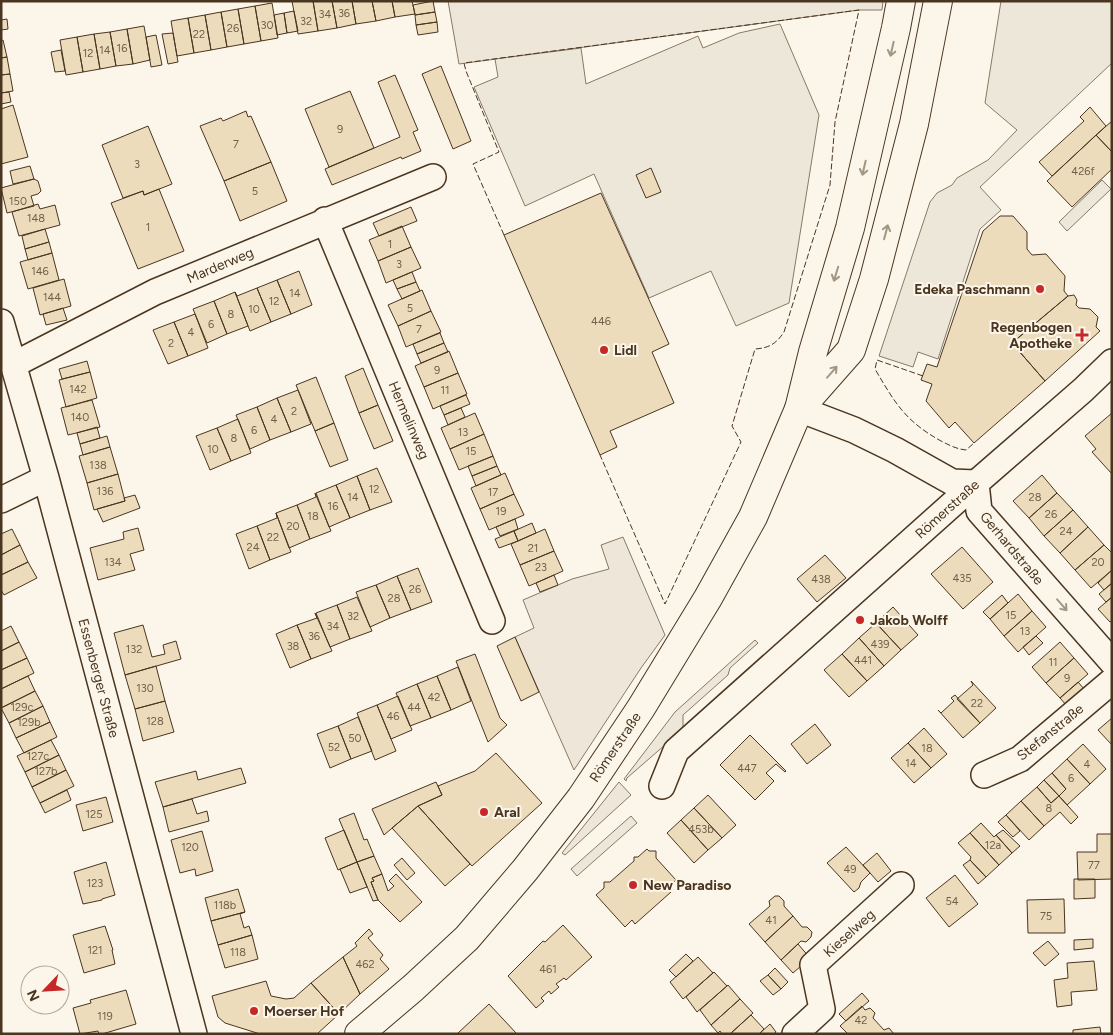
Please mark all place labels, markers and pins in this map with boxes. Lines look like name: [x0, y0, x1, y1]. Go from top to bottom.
place label: Edeka Paschmann: [914, 281, 1030, 298]
marker: Edeka Paschmann: [1034, 283, 1046, 295]
place label: Regenbogen Apotheke: [990, 319, 1072, 352]
marker: Regenbogen Apotheke: [1076, 329, 1088, 341]
place label: Lidl: [614, 342, 637, 359]
marker: Lidl: [598, 344, 610, 356]
place label: Jakob Wolff: [870, 612, 948, 629]
marker: Jakob Wolff: [854, 614, 866, 626]
place label: Aral: [494, 804, 520, 821]
marker: Aral: [478, 806, 490, 818]
place label: New Paradiso: [643, 877, 731, 894]
marker: New Paradiso: [627, 879, 639, 891]
place label: Moerser Hof: [264, 1003, 345, 1020]
marker: Moerser Hof: [248, 1005, 260, 1017]

